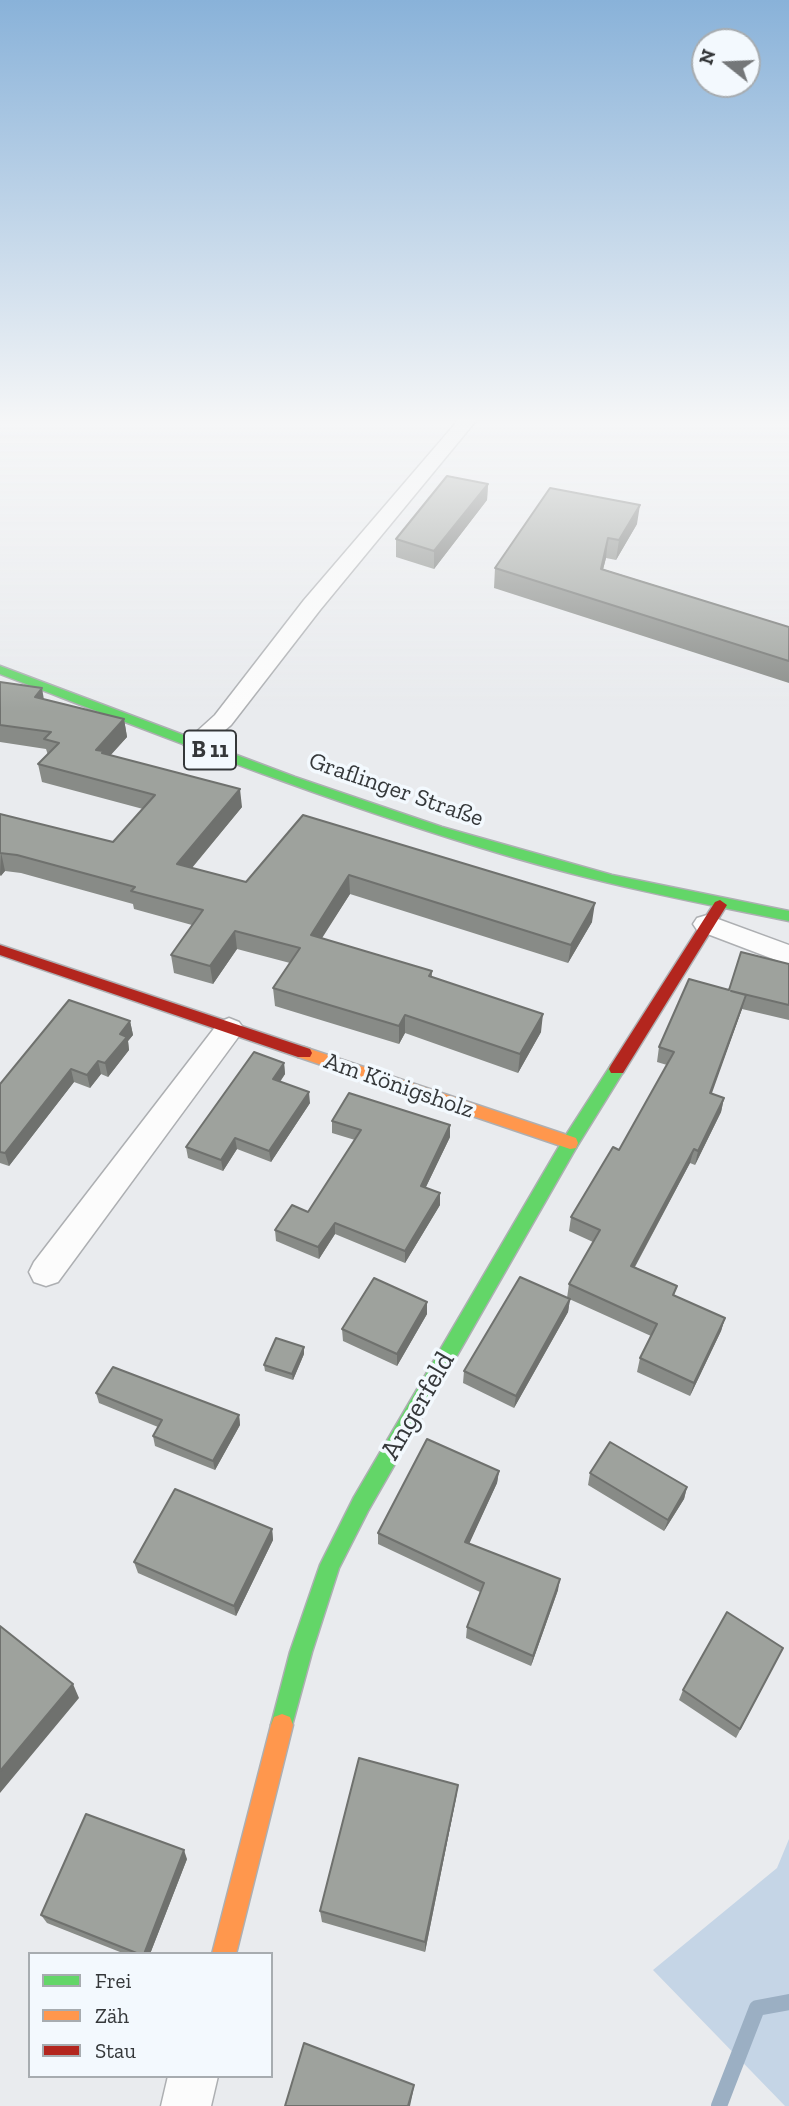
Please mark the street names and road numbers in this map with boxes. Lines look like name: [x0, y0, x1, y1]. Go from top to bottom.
road number: B 11: [184, 730, 236, 770]
street label: Graflinger Straße: [305, 747, 487, 833]
street label: Am Königsholz: [320, 1047, 478, 1125]
street label: Angerfeld: [374, 1346, 462, 1466]

